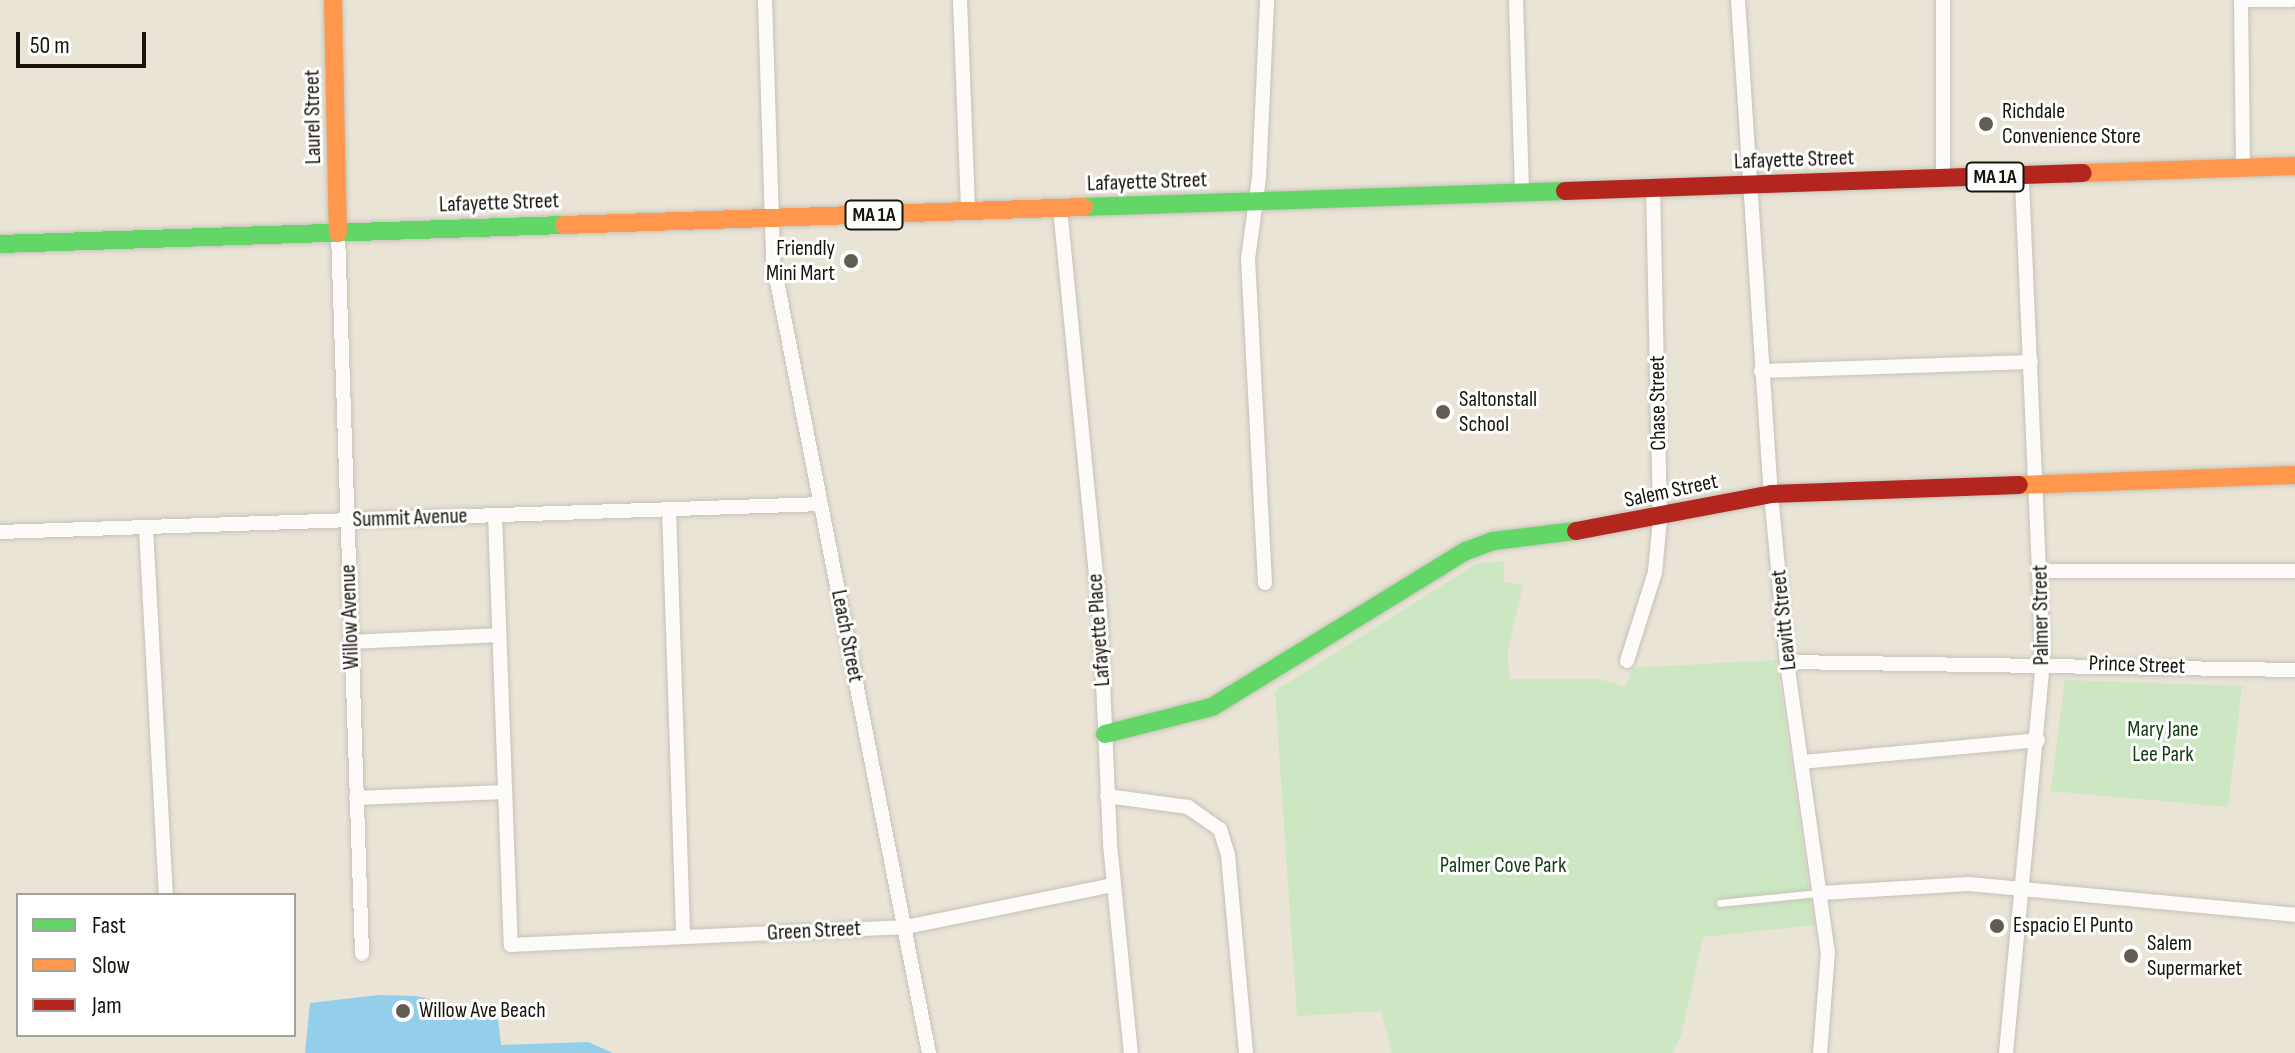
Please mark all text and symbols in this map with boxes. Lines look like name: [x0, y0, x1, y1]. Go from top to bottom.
scale bar: [20, 16, 150, 66]
text: 50 m: [30, 31, 70, 60]
street label: Laurel Street: [299, 69, 327, 165]
place label: Richdale Convenience Store: [2002, 98, 2141, 150]
marker: Richdale Convenience Store: [1977, 115, 1995, 133]
street label: Lafayette Street: [1734, 145, 1854, 175]
road number: MA 1A: [1965, 161, 2025, 193]
street label: Lafayette Street: [1087, 167, 1207, 197]
street label: Lafayette Street: [439, 188, 559, 218]
road number: MA 1A: [844, 199, 904, 231]
place label: Friendly Mini Mart: [766, 235, 835, 286]
marker: Friendly Mini Mart: [842, 252, 860, 270]
street label: Chase Street: [1644, 355, 1672, 451]
place label: Saltonstall School: [1459, 386, 1537, 438]
marker: Saltonstall School: [1434, 403, 1452, 421]
street label: Salem Street: [1622, 468, 1720, 514]
street label: Summit Avenue: [352, 503, 468, 533]
street label: Willow Avenue: [335, 564, 365, 670]
street label: Palmer Street: [2027, 564, 2055, 666]
street label: Leavitt Street: [1766, 568, 1802, 672]
street label: Lafayette Place: [1082, 573, 1116, 687]
street label: Leach Street: [825, 588, 869, 684]
street label: Prince Street: [2088, 650, 2186, 680]
park label: Mary Jane Lee Park: [2127, 716, 2199, 768]
park label: Palmer Cove Park: [1440, 853, 1566, 879]
legend: [16, 893, 296, 1037]
text: Fast: [92, 911, 126, 940]
place label: Espacio El Punto: [2013, 913, 2133, 939]
street label: Green Street: [766, 915, 862, 947]
marker: Espacio El Punto: [1988, 917, 2006, 935]
place label: Salem Supermarket: [2147, 930, 2242, 982]
marker: Salem Supermarket: [2122, 947, 2140, 965]
text: Slow: [92, 951, 130, 980]
text: Jam: [92, 991, 122, 1020]
place label: Willow Ave Beach: [419, 998, 546, 1024]
marker: Willow Ave Beach: [394, 1002, 412, 1020]

